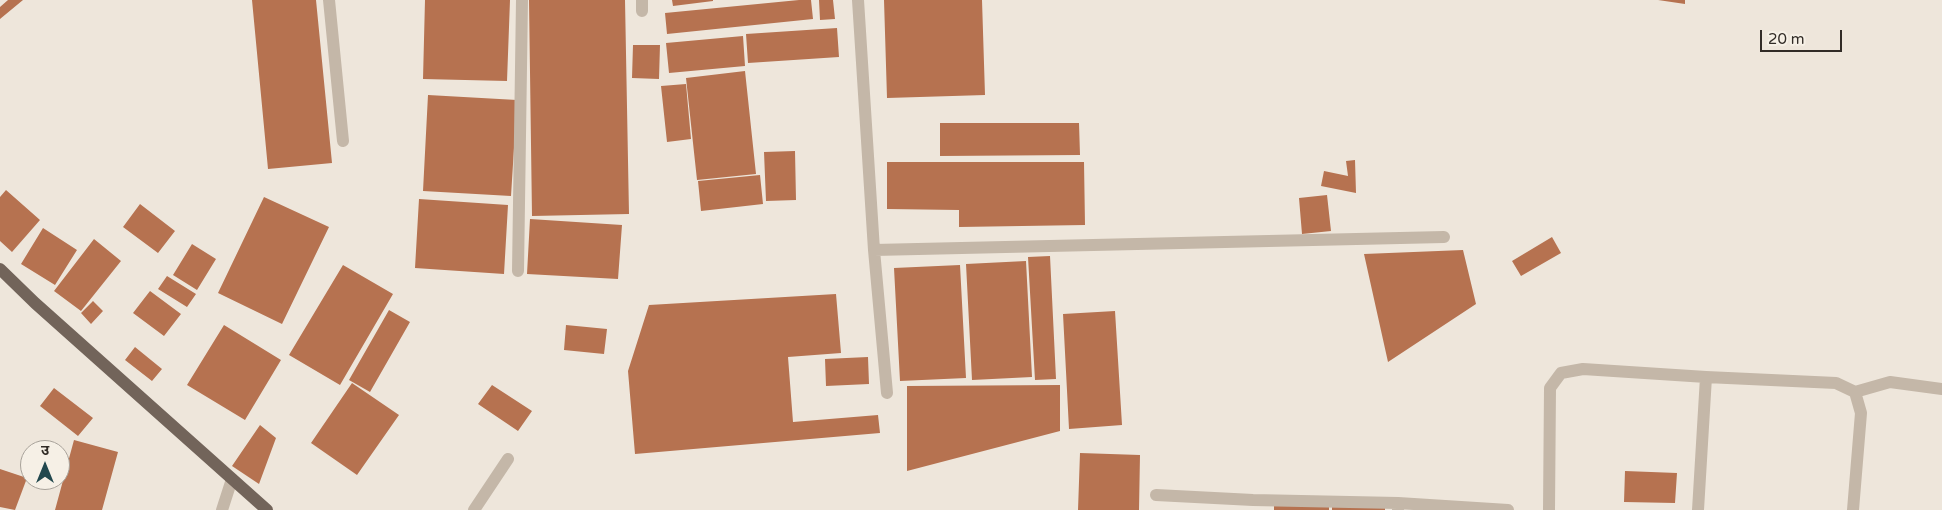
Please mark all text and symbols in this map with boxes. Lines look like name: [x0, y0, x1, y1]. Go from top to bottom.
scale bar: [1762, 20, 1844, 52]
text: 20 m: [1768, 30, 1805, 48]
north arrow: [20, 440, 70, 490]
text: उ: [41, 442, 49, 459]

